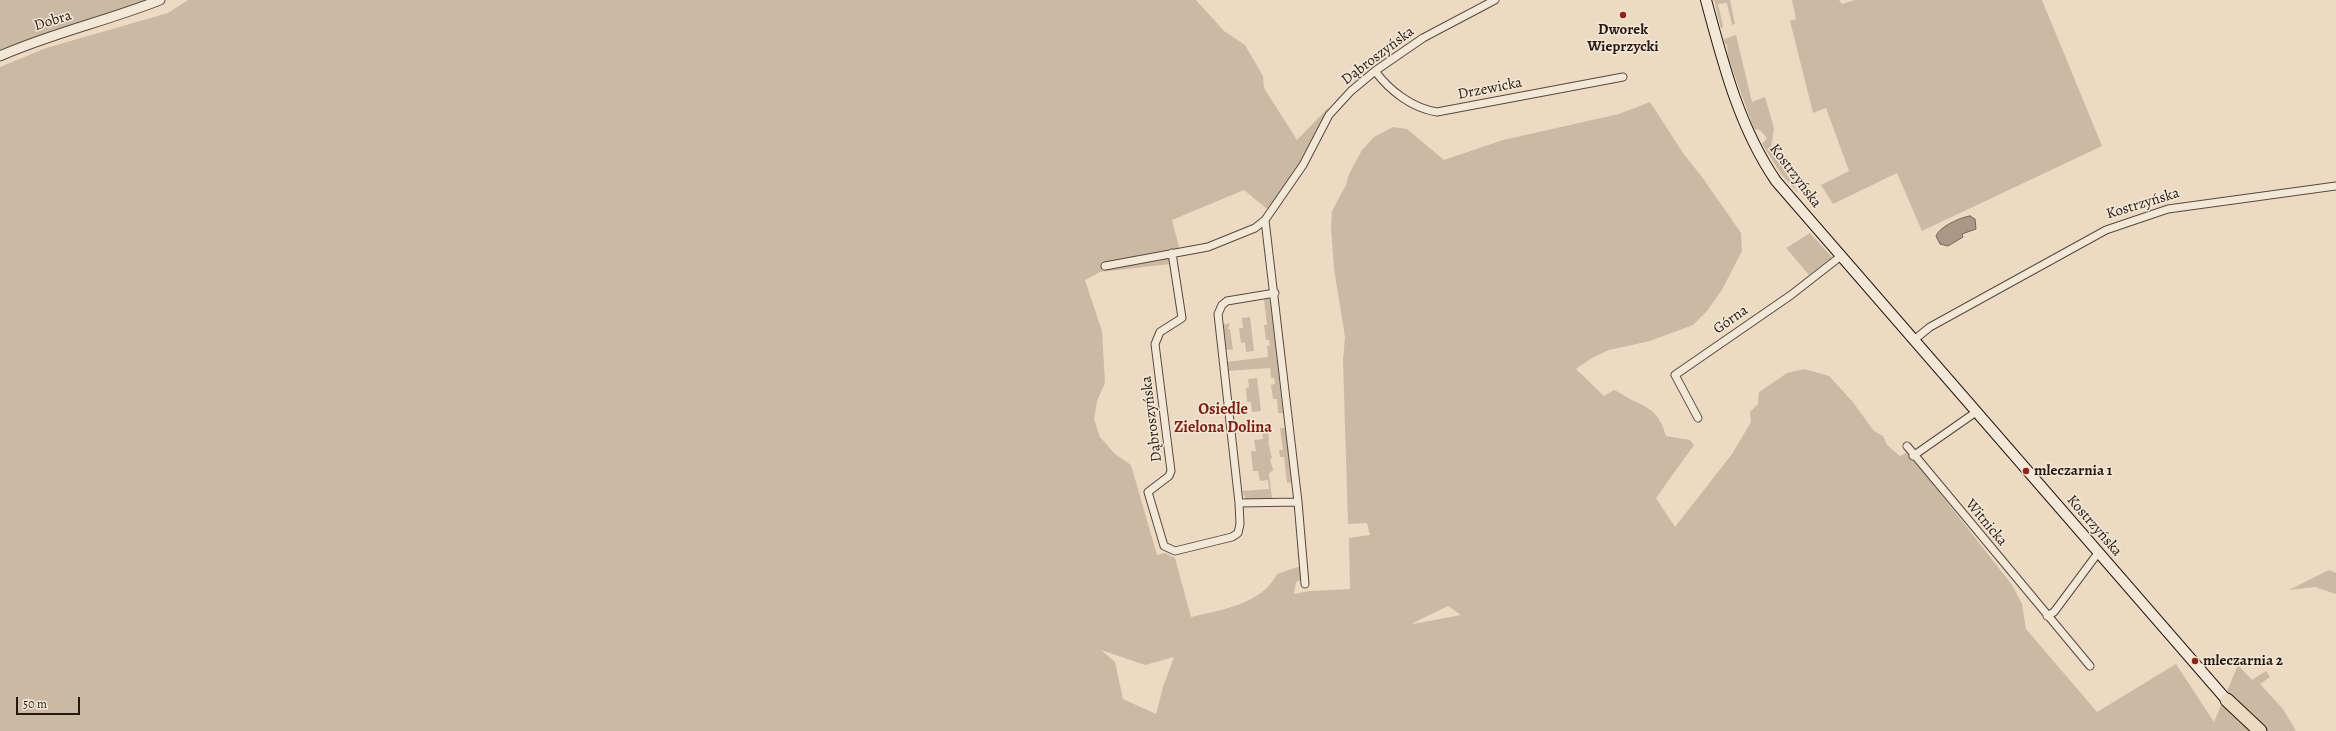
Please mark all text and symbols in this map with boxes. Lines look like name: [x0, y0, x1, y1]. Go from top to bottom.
street label: Dobra: [32, 7, 74, 35]
marker: Dworek Wieprzycki: [1618, 10, 1628, 20]
place label: Dworek Wieprzycki: [1587, 21, 1659, 56]
street label: Dąbroszyńska: [1338, 23, 1418, 89]
street label: Drzewicka: [1456, 74, 1524, 104]
street label: Kostrzyńska: [1765, 140, 1825, 212]
street label: Kostrzyńska: [2104, 184, 2182, 224]
street label: Górna: [1710, 302, 1752, 338]
street label: Dąbroszyńska: [1138, 375, 1166, 463]
district label: Osiedle Zielona Dolina: [1174, 400, 1272, 438]
place label: mleczarnia 1: [2034, 462, 2112, 480]
marker: mleczarnia 1: [2021, 466, 2031, 476]
street label: Kostrzyńska: [2062, 492, 2126, 560]
street label: Witnicka: [1961, 496, 2011, 550]
place label: mleczarnia 2: [2203, 652, 2283, 670]
marker: mleczarnia 2: [2190, 656, 2200, 666]
scale bar: [18, 689, 82, 715]
text: 50 m: [23, 696, 47, 712]

